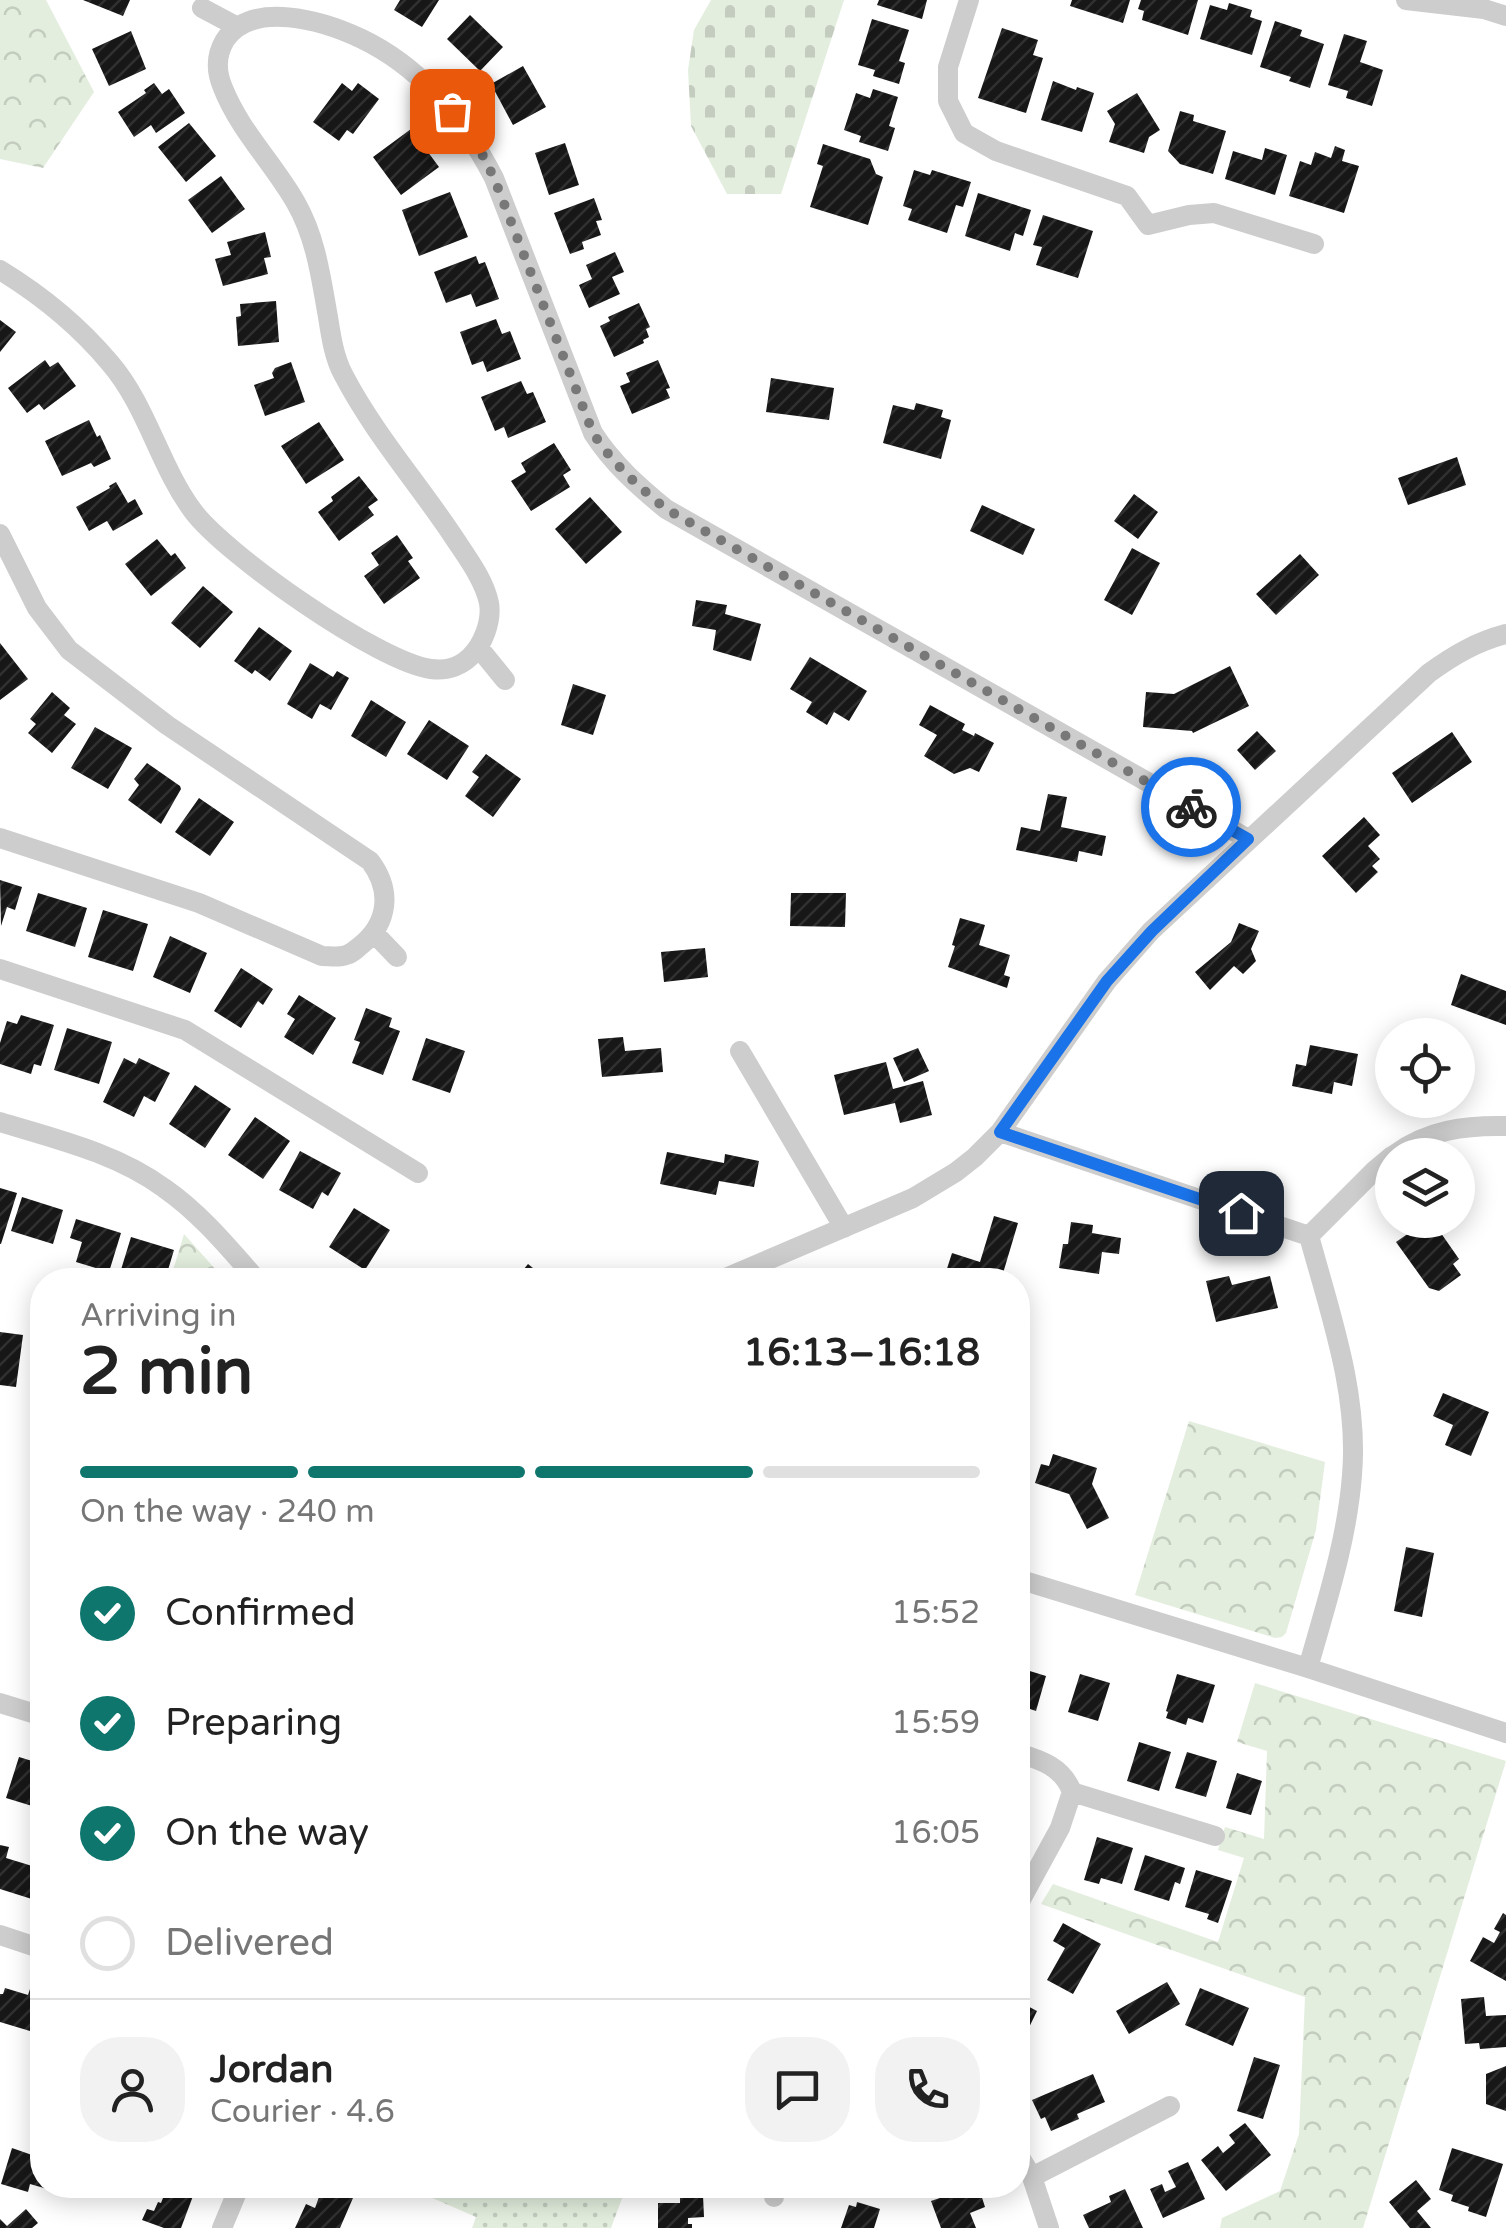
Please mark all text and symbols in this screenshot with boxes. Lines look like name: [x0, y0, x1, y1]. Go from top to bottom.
pin: [410, 69, 495, 154]
icon: bag: [425, 84, 480, 139]
courier: [1141, 757, 1241, 857]
icon: bike: [1164, 780, 1219, 835]
map controls: [1375, 1018, 1475, 1238]
button: locate: [1375, 1018, 1475, 1118]
button: layers: [1375, 1138, 1475, 1238]
pin: [1199, 1171, 1284, 1256]
icon: home: [1214, 1186, 1269, 1241]
text: Arriving in: [80, 1297, 237, 1335]
text: 16:13–16:18: [743, 1330, 980, 1376]
text: 2 min: [80, 1333, 253, 1412]
text: On the way · 240 m: [80, 1493, 375, 1531]
icon: check: [80, 1586, 135, 1641]
text: Confirmed: [165, 1590, 356, 1636]
text: 15:52: [891, 1594, 980, 1632]
icon: check: [80, 1696, 135, 1751]
text: Preparing: [165, 1700, 342, 1746]
text: 15:59: [891, 1704, 980, 1742]
icon: check: [80, 1806, 135, 1861]
text: On the way: [165, 1810, 369, 1856]
text: 16:05: [891, 1814, 980, 1852]
text: Delivered: [165, 1920, 334, 1966]
button: person: [80, 2037, 185, 2142]
button: chat: [745, 2037, 850, 2142]
button: phone: [875, 2037, 980, 2142]
text: Jordan: [210, 2047, 333, 2093]
text: Courier · 4.6: [210, 2093, 395, 2131]

